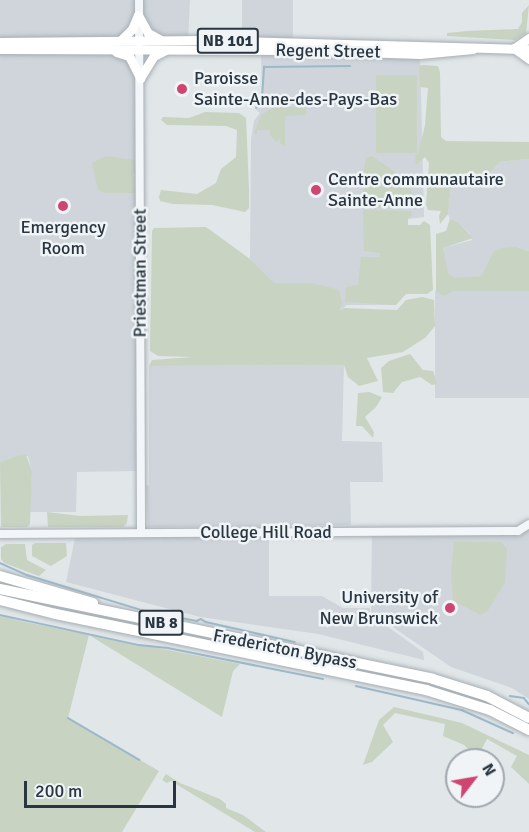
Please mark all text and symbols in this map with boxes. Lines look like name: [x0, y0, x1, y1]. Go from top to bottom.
road number: NB 101: [196, 28, 260, 54]
street label: Regent Street: [275, 39, 381, 63]
place label: Paroisse Sainte-Anne-des-Pays-Bas: [194, 68, 397, 110]
marker: Paroisse Sainte-Anne-des-Pays-Bas: [175, 82, 189, 96]
place label: Centre communautaire Sainte-Anne: [328, 169, 504, 212]
marker: Centre communautaire Sainte-Anne: [309, 183, 323, 197]
marker: Emergency Room: [54, 197, 72, 215]
street label: Priestman Street: [129, 208, 151, 338]
place label: Emergency Room: [20, 217, 106, 260]
street label: College Hill Road: [200, 521, 332, 543]
place label: University of New Brunswick: [320, 587, 438, 630]
marker: University of New Brunswick: [443, 601, 457, 615]
road number: NB 8: [137, 610, 185, 636]
street label: Fredericton Bypass: [211, 624, 359, 674]
north arrow: [445, 748, 505, 808]
text: N: [477, 760, 500, 780]
scale bar: [27, 769, 178, 807]
text: 200 m: [35, 780, 82, 802]

